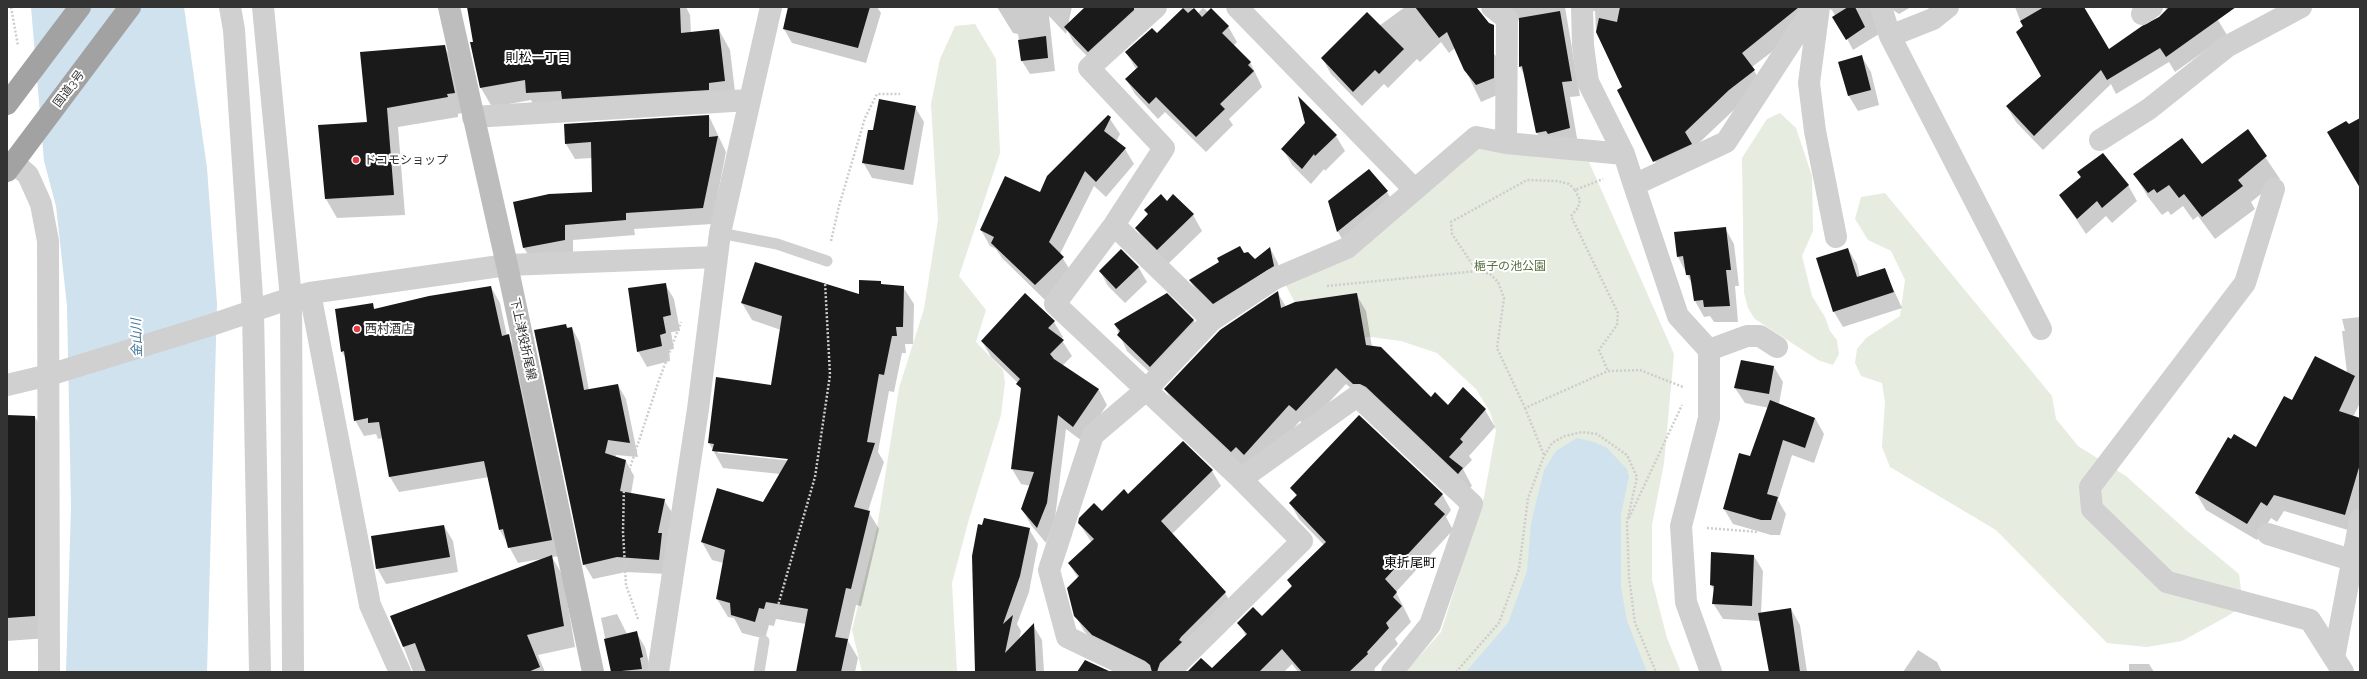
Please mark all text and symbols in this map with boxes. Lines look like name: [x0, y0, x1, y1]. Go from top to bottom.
district label: 則松一丁目: [506, 50, 570, 66]
street label: 国道3号: [50, 68, 88, 110]
place label: ドコモショップ: [364, 153, 448, 167]
marker: ドコモショップ: [351, 155, 361, 165]
park label: 梔子の池公園: [1474, 259, 1546, 273]
street label: 下上津役折尾線: [507, 296, 539, 382]
water label: 金山川: [129, 318, 145, 358]
place label: 西村酒店: [365, 322, 413, 336]
marker: 西村酒店: [352, 324, 362, 334]
district label: 東折尾町: [1384, 555, 1436, 571]

